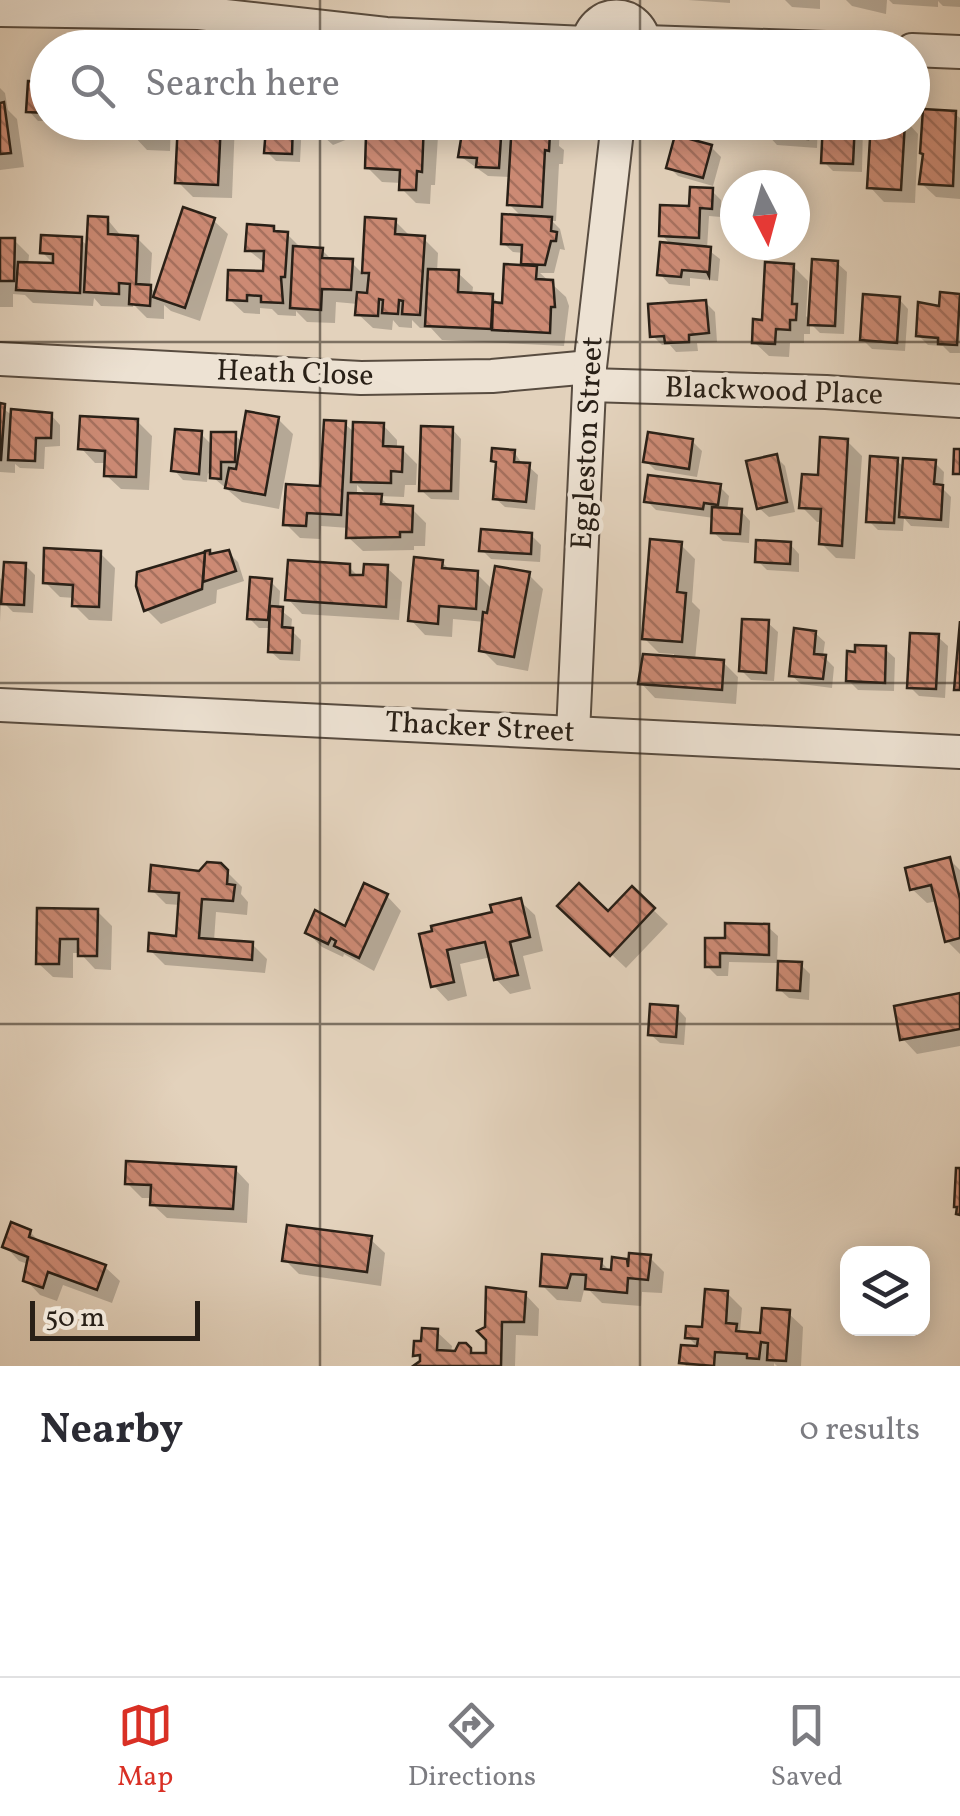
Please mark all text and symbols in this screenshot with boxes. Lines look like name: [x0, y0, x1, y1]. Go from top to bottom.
search box: [30, 30, 930, 140]
icon: search: [65, 58, 120, 113]
text: Search here: [145, 59, 340, 112]
north arrow: [720, 170, 810, 260]
street label: Eggleston Street: [561, 335, 615, 551]
street label: Heath Close: [216, 350, 374, 398]
street label: Blackwood Place: [664, 367, 884, 417]
street label: Thacker Street: [384, 702, 576, 754]
map controls: [840, 1246, 930, 1336]
button: layers: [840, 1246, 930, 1336]
scale bar: [30, 1296, 200, 1340]
text: 50 m: [45, 1299, 105, 1338]
text: Nearby: [40, 1402, 183, 1461]
text: 0 results: [800, 1409, 920, 1453]
tab: Map: [117, 1698, 173, 1797]
tab: Directions: [408, 1698, 536, 1797]
tab: Saved: [771, 1698, 843, 1797]

